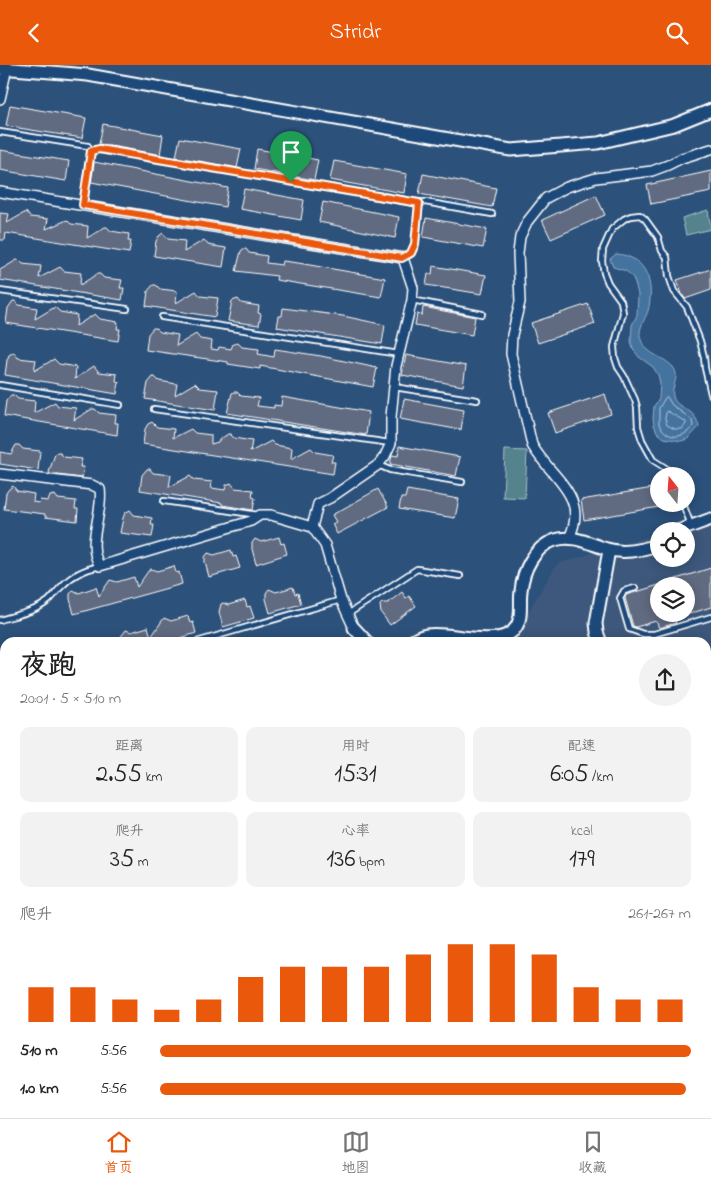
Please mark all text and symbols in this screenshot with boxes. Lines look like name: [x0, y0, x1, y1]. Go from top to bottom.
text: Stridr: [330, 17, 381, 49]
icon: back: [20, 19, 48, 47]
icon: search: [663, 19, 691, 47]
pin: [270, 131, 312, 182]
icon: arrive: [277, 138, 305, 166]
north arrow: [650, 467, 695, 513]
map controls: [650, 467, 695, 622]
button: locate: [650, 522, 695, 567]
button: layers: [650, 577, 695, 622]
text: 夜跑: [20, 647, 76, 688]
button: share: [639, 654, 691, 706]
text: 20:01 · 5 × 510 m: [20, 687, 121, 711]
text: 距离: [115, 736, 143, 757]
text: 用时: [341, 736, 369, 757]
text: 配速: [568, 736, 596, 757]
text: 2.55: [96, 757, 142, 793]
text: 15:31: [334, 757, 377, 793]
text: 6:05: [550, 757, 589, 793]
text: km: [142, 767, 162, 788]
text: /km: [589, 767, 613, 788]
text: 爬升: [115, 821, 143, 842]
text: 心率: [341, 821, 369, 842]
text: kcal: [571, 821, 593, 842]
text: 35: [110, 842, 134, 878]
text: 136: [326, 842, 355, 878]
text: 179: [569, 842, 595, 878]
text: m: [134, 852, 149, 873]
text: bpm: [355, 852, 385, 873]
text: 261–267 m: [628, 902, 691, 926]
text: 爬升: [20, 903, 52, 927]
text: 510 m: [20, 1039, 58, 1063]
text: 5:56: [100, 1039, 127, 1063]
text: 1.0 km: [20, 1077, 59, 1101]
text: 5:56: [100, 1077, 127, 1101]
tab: 首页: [105, 1128, 133, 1179]
tab: 地图: [342, 1128, 370, 1179]
tab: 收藏: [579, 1128, 607, 1179]

